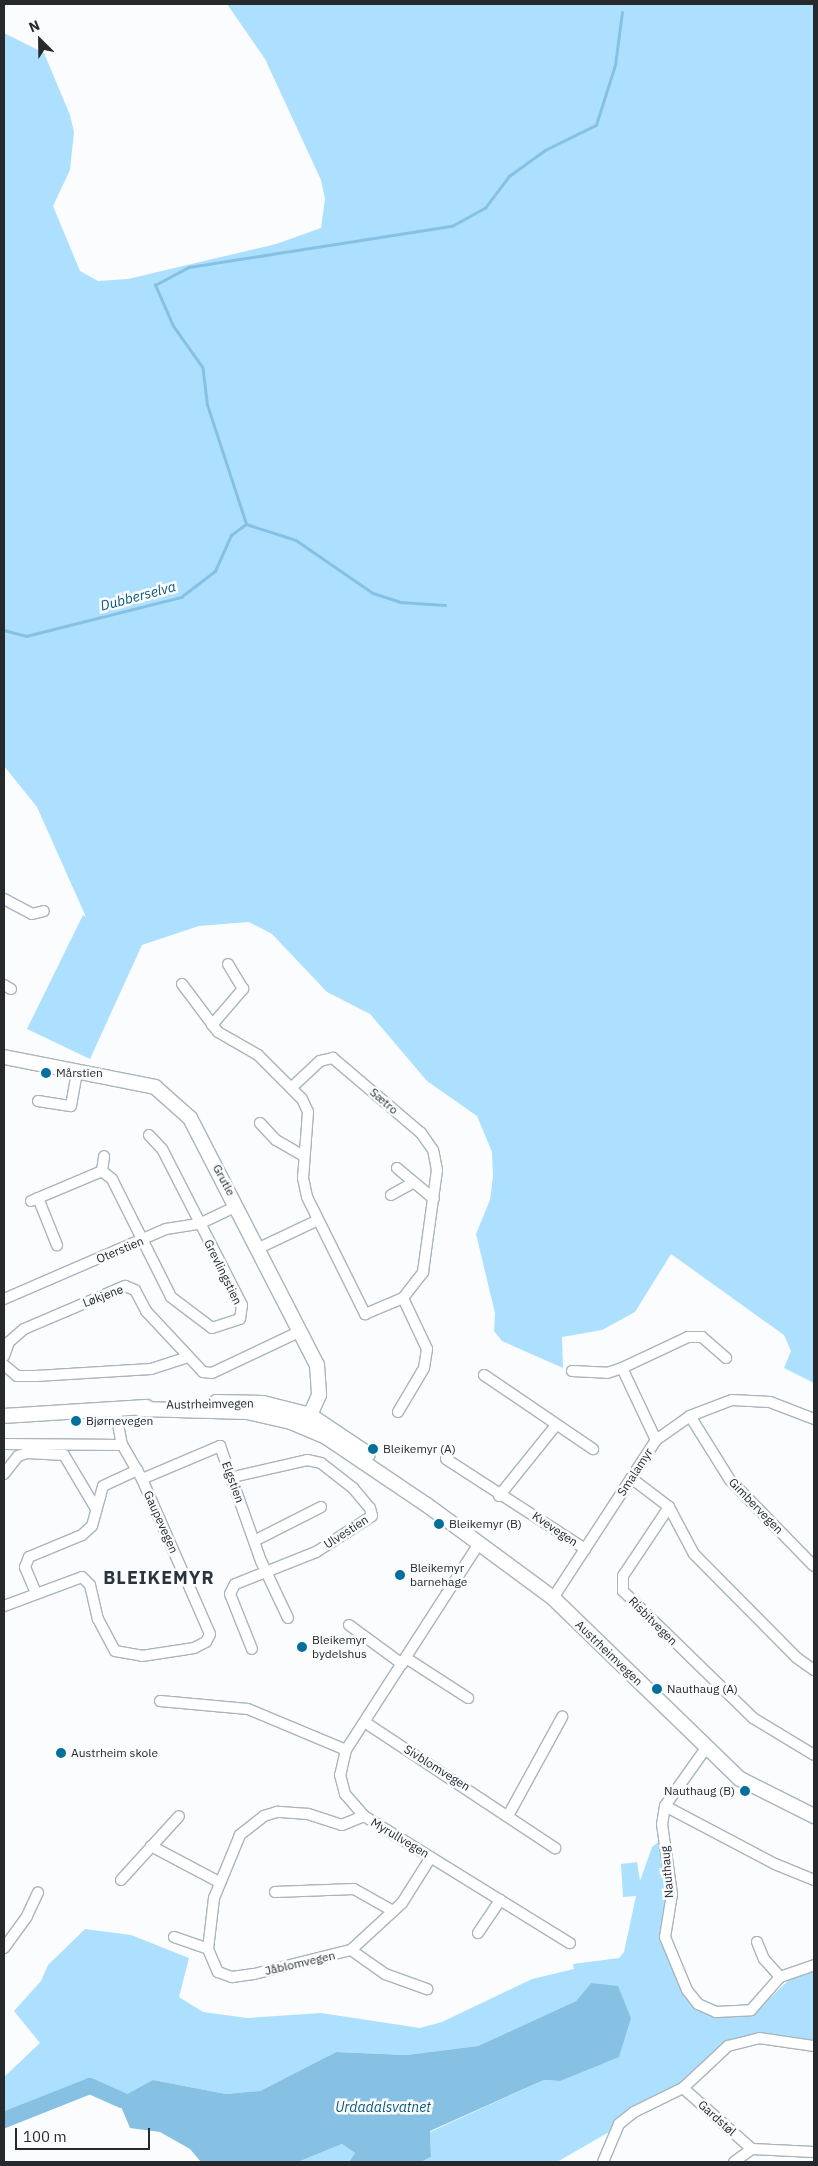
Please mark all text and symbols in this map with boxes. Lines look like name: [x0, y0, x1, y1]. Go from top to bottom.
north arrow: [15, 15, 65, 65]
text: N: [26, 16, 42, 36]
water label: Dubberselva: [98, 578, 178, 614]
place label: Mårstien: [56, 1066, 103, 1080]
marker: Mårstien: [40, 1067, 52, 1079]
street label: Sætro: [367, 1085, 401, 1117]
street label: Grutle: [210, 1162, 238, 1198]
street label: Oterstien: [94, 1234, 146, 1266]
street label: Grevlingstien: [201, 1237, 245, 1307]
street label: Løkjene: [81, 1282, 125, 1310]
street label: Austrheimvegen: [166, 1396, 254, 1412]
place label: Bjørnevegen: [86, 1414, 153, 1428]
marker: Bjørnevegen: [70, 1415, 82, 1427]
place label: Bleikemyr (A): [383, 1442, 456, 1456]
marker: Bleikemyr (A): [367, 1443, 379, 1455]
street label: Smalamyr: [614, 1445, 656, 1499]
street label: Elgstien: [219, 1459, 247, 1505]
street label: Gimbervegen: [726, 1475, 786, 1537]
street label: Gaupevegen: [141, 1488, 181, 1556]
street label: Kvevegen: [529, 1509, 581, 1549]
street label: Ulvestien: [321, 1512, 371, 1552]
place label: Bleikemyr (B): [449, 1517, 522, 1531]
marker: Bleikemyr (B): [433, 1518, 445, 1530]
place label: Bleikemyr barnehage: [410, 1561, 467, 1589]
district label: BLEIKEMYR: [102, 1567, 216, 1589]
marker: Bleikemyr barnehage: [394, 1569, 406, 1581]
street label: Risbitvegen: [626, 1594, 680, 1648]
street label: Austrheimvegen: [572, 1617, 646, 1689]
place label: Bleikemyr bydelshus: [312, 1633, 367, 1661]
marker: Bleikemyr bydelshus: [296, 1641, 308, 1653]
place label: Nauthaug (A): [667, 1682, 738, 1696]
marker: Nauthaug (A): [651, 1683, 663, 1695]
street label: Sivblomvegen: [401, 1742, 473, 1794]
place label: Austrheim skole: [71, 1746, 158, 1760]
marker: Austrheim skole: [55, 1747, 67, 1759]
place label: Nauthaug (B): [664, 1784, 735, 1798]
marker: Nauthaug (B): [739, 1785, 751, 1797]
street label: Myrullvegen: [368, 1815, 432, 1861]
street label: Nauthaug: [658, 1845, 676, 1899]
street label: Jåblomvegen: [263, 1948, 337, 1978]
street label: Gardstøl: [695, 2097, 739, 2139]
water label: Urdadalsvatnet: [335, 2099, 431, 2115]
scale bar: [18, 2118, 152, 2150]
text: 100 m: [23, 2127, 67, 2146]

